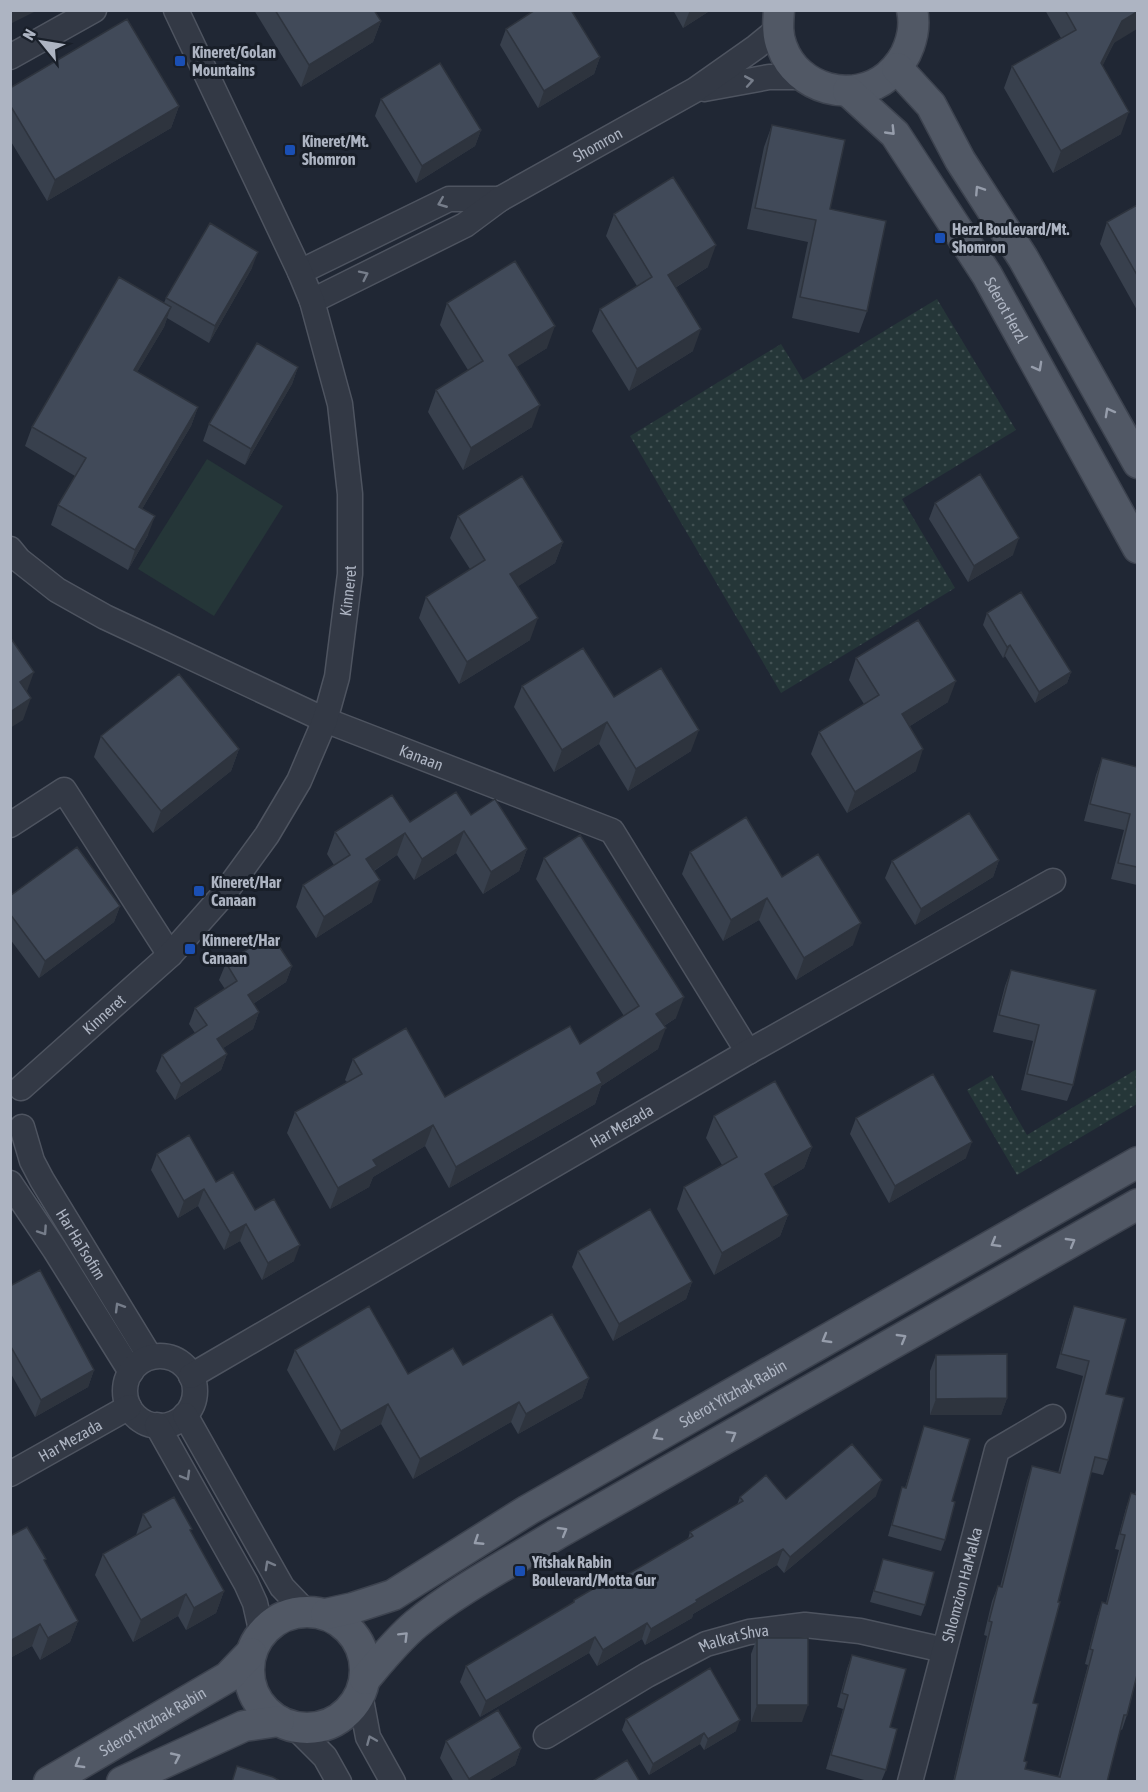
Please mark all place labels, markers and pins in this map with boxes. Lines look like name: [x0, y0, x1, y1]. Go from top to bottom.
place label: Kineret/Golan Mountains: [192, 43, 276, 79]
marker: Kineret/Golan Mountains: [173, 54, 187, 68]
place label: Kineret/Mt. Shomron: [302, 132, 369, 168]
marker: Kineret/Mt. Shomron: [283, 143, 297, 157]
place label: Herzl Boulevard/Mt. Shomron: [952, 220, 1069, 256]
marker: Herzl Boulevard/Mt. Shomron: [933, 231, 947, 245]
place label: Kineret/Har Canaan: [211, 873, 281, 909]
marker: Kineret/Har Canaan: [192, 884, 206, 898]
place label: Kinneret/Har Canaan: [202, 931, 280, 967]
marker: Kinneret/Har Canaan: [183, 942, 197, 956]
place label: Yitshak Rabin Boulevard/Motta Gur: [531, 1553, 656, 1589]
marker: Yitshak Rabin Boulevard/Motta Gur: [513, 1564, 527, 1578]

